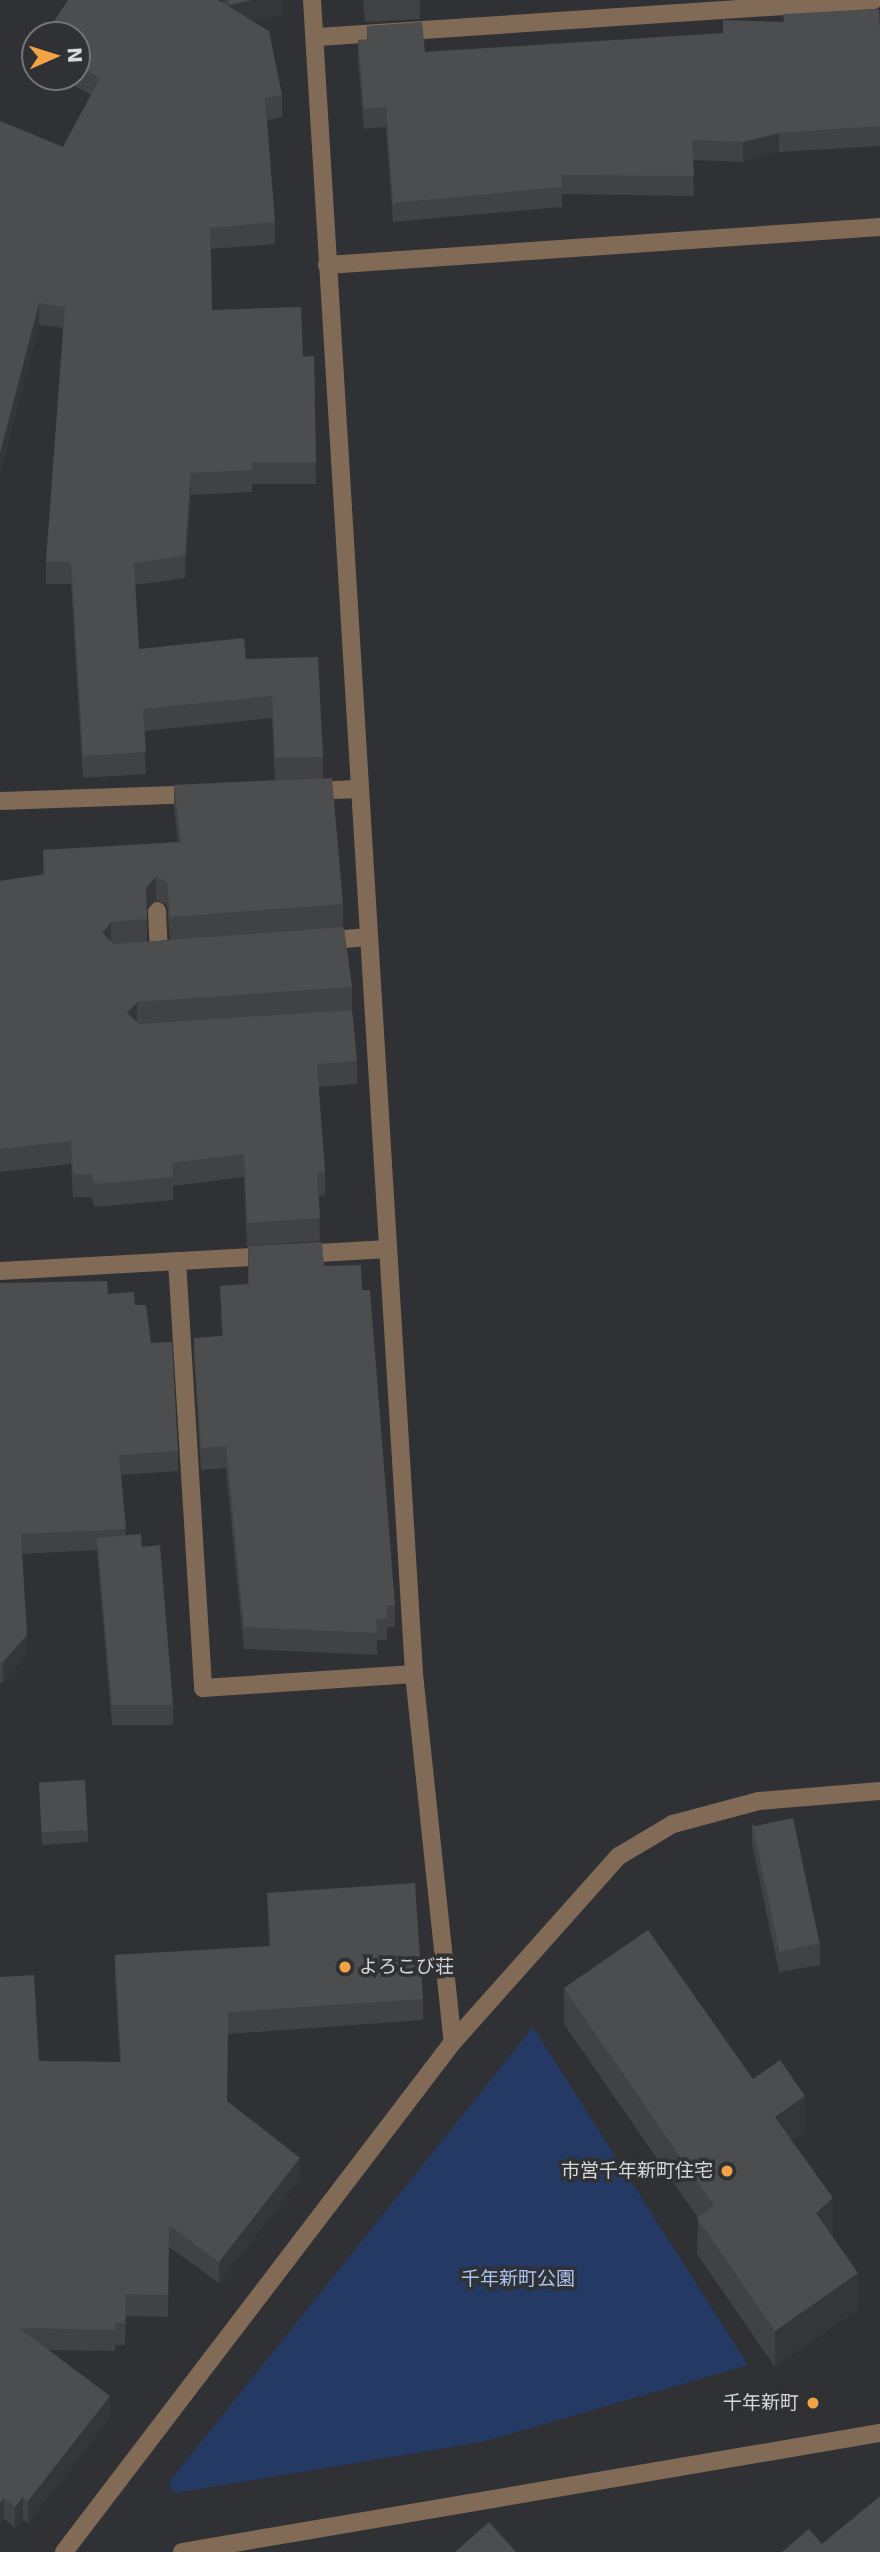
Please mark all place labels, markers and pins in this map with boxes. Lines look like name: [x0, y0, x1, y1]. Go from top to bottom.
place label: よろこび荘: [359, 1956, 454, 1978]
marker: よろこび荘: [337, 1959, 353, 1975]
place label: 市営千年新町住宅: [561, 2160, 713, 2182]
marker: 市営千年新町住宅: [719, 2163, 735, 2179]
place label: 千年新町: [723, 2392, 799, 2414]
marker: 千年新町: [805, 2395, 821, 2411]

